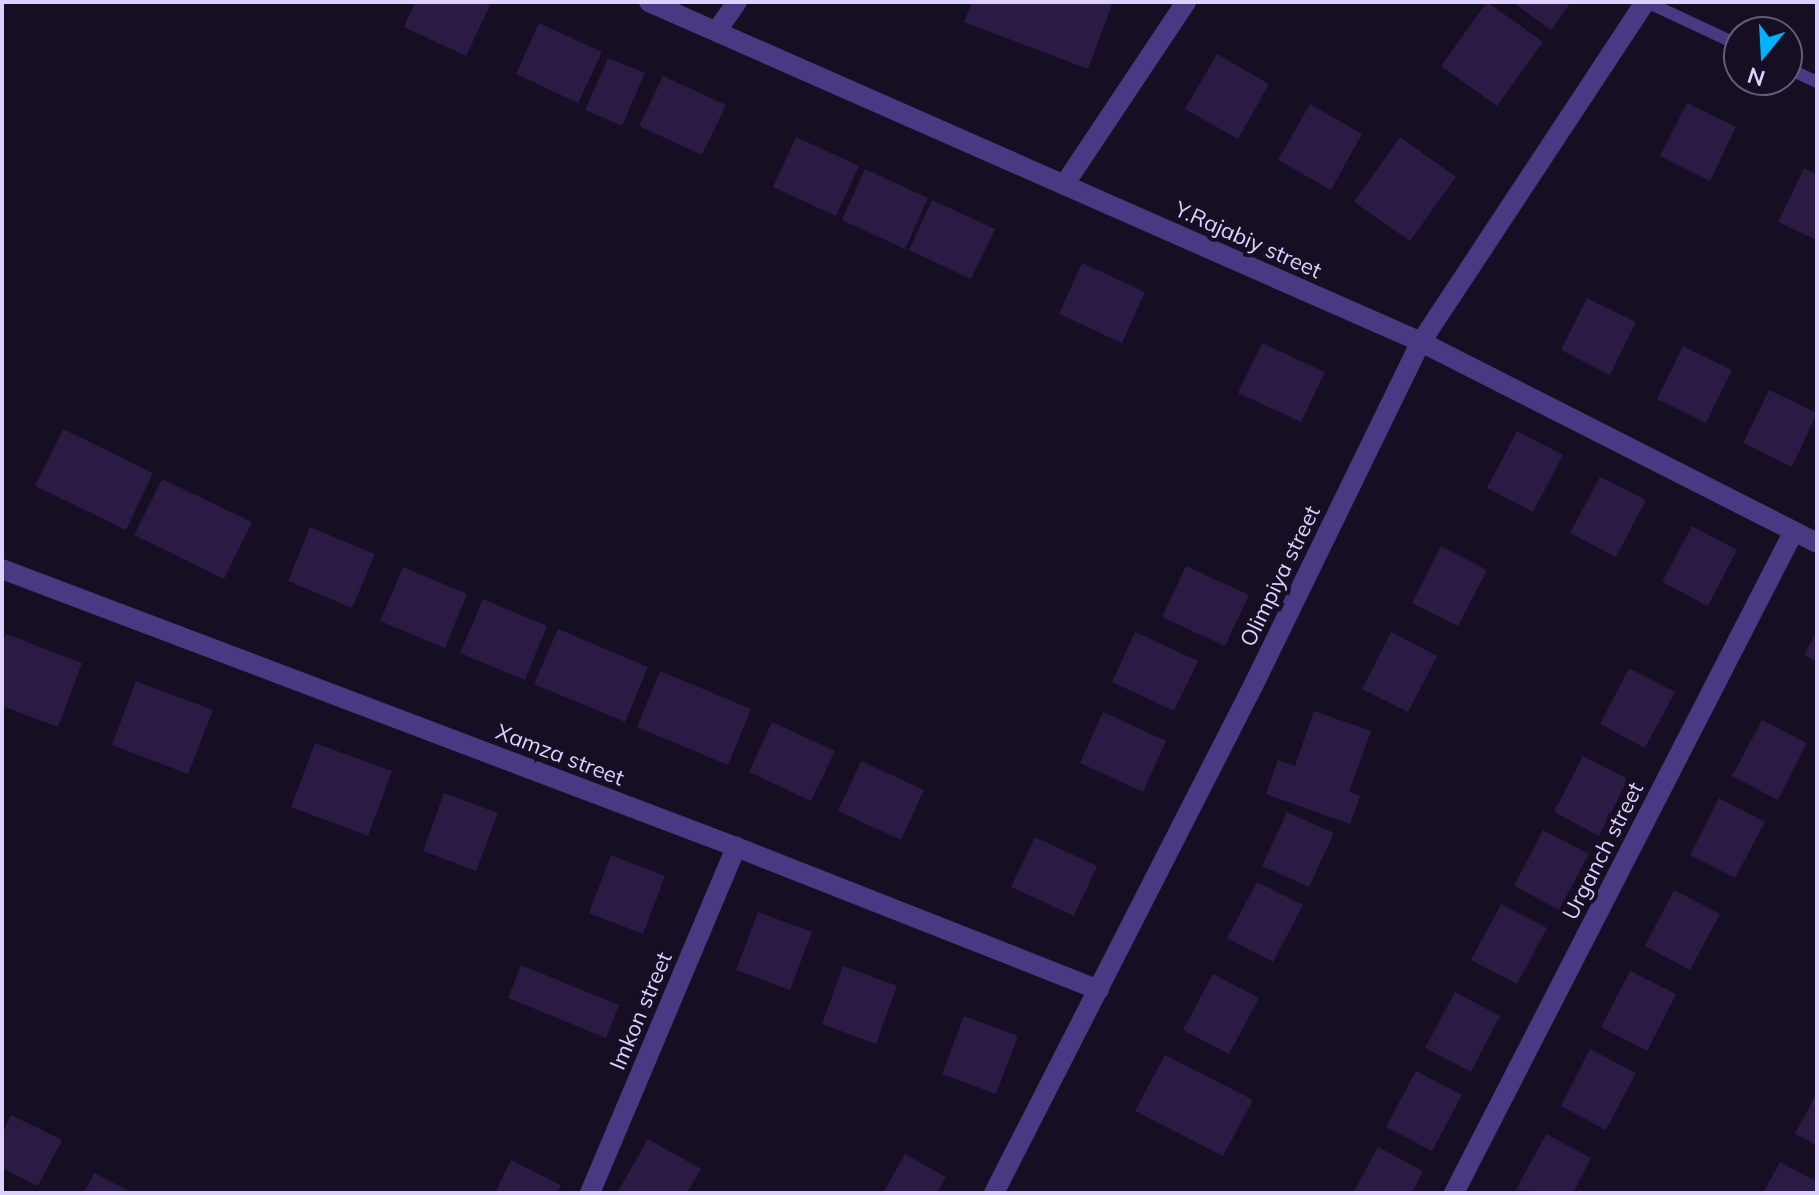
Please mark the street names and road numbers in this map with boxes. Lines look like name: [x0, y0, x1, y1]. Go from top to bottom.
street label: Y.Rajabiy street: [1171, 196, 1325, 284]
street label: Olimpiya street: [1234, 501, 1326, 651]
street label: Xamza street: [492, 718, 628, 792]
street label: Urganch street: [1557, 778, 1649, 924]
street label: Imkon street: [604, 948, 678, 1074]

